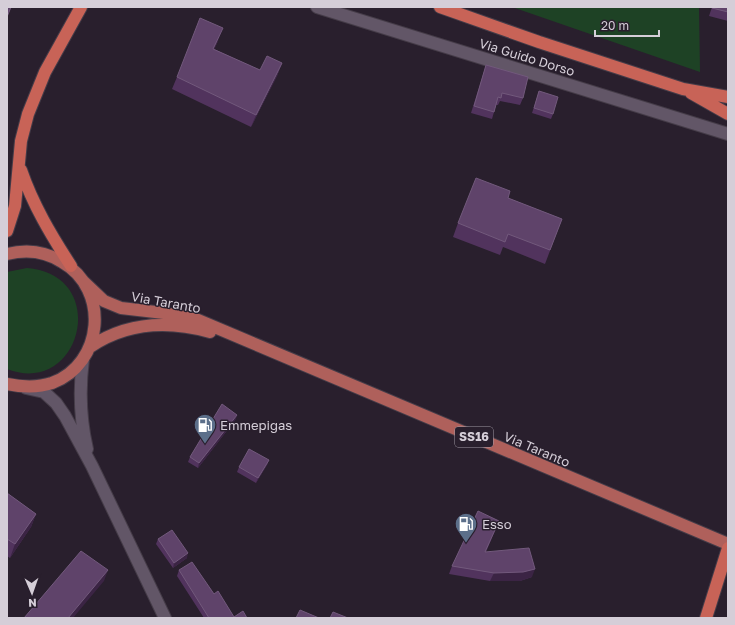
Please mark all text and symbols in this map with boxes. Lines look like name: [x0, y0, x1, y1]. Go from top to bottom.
scale bar: [595, 12, 659, 38]
text: 20 m: [601, 18, 629, 33]
street label: Via Guido Dorso: [477, 35, 577, 79]
street label: Via Taranto: [130, 288, 202, 316]
fuel station icon: Emmepigas: [192, 412, 218, 445]
place label: Emmepigas: [220, 417, 292, 433]
road number: SS16: [455, 427, 493, 447]
street label: Via Taranto: [502, 428, 573, 470]
fuel station icon: Esso: [453, 511, 479, 544]
place label: Esso: [482, 516, 512, 532]
north arrow: [12, 573, 52, 613]
text: N: [28, 597, 37, 610]

